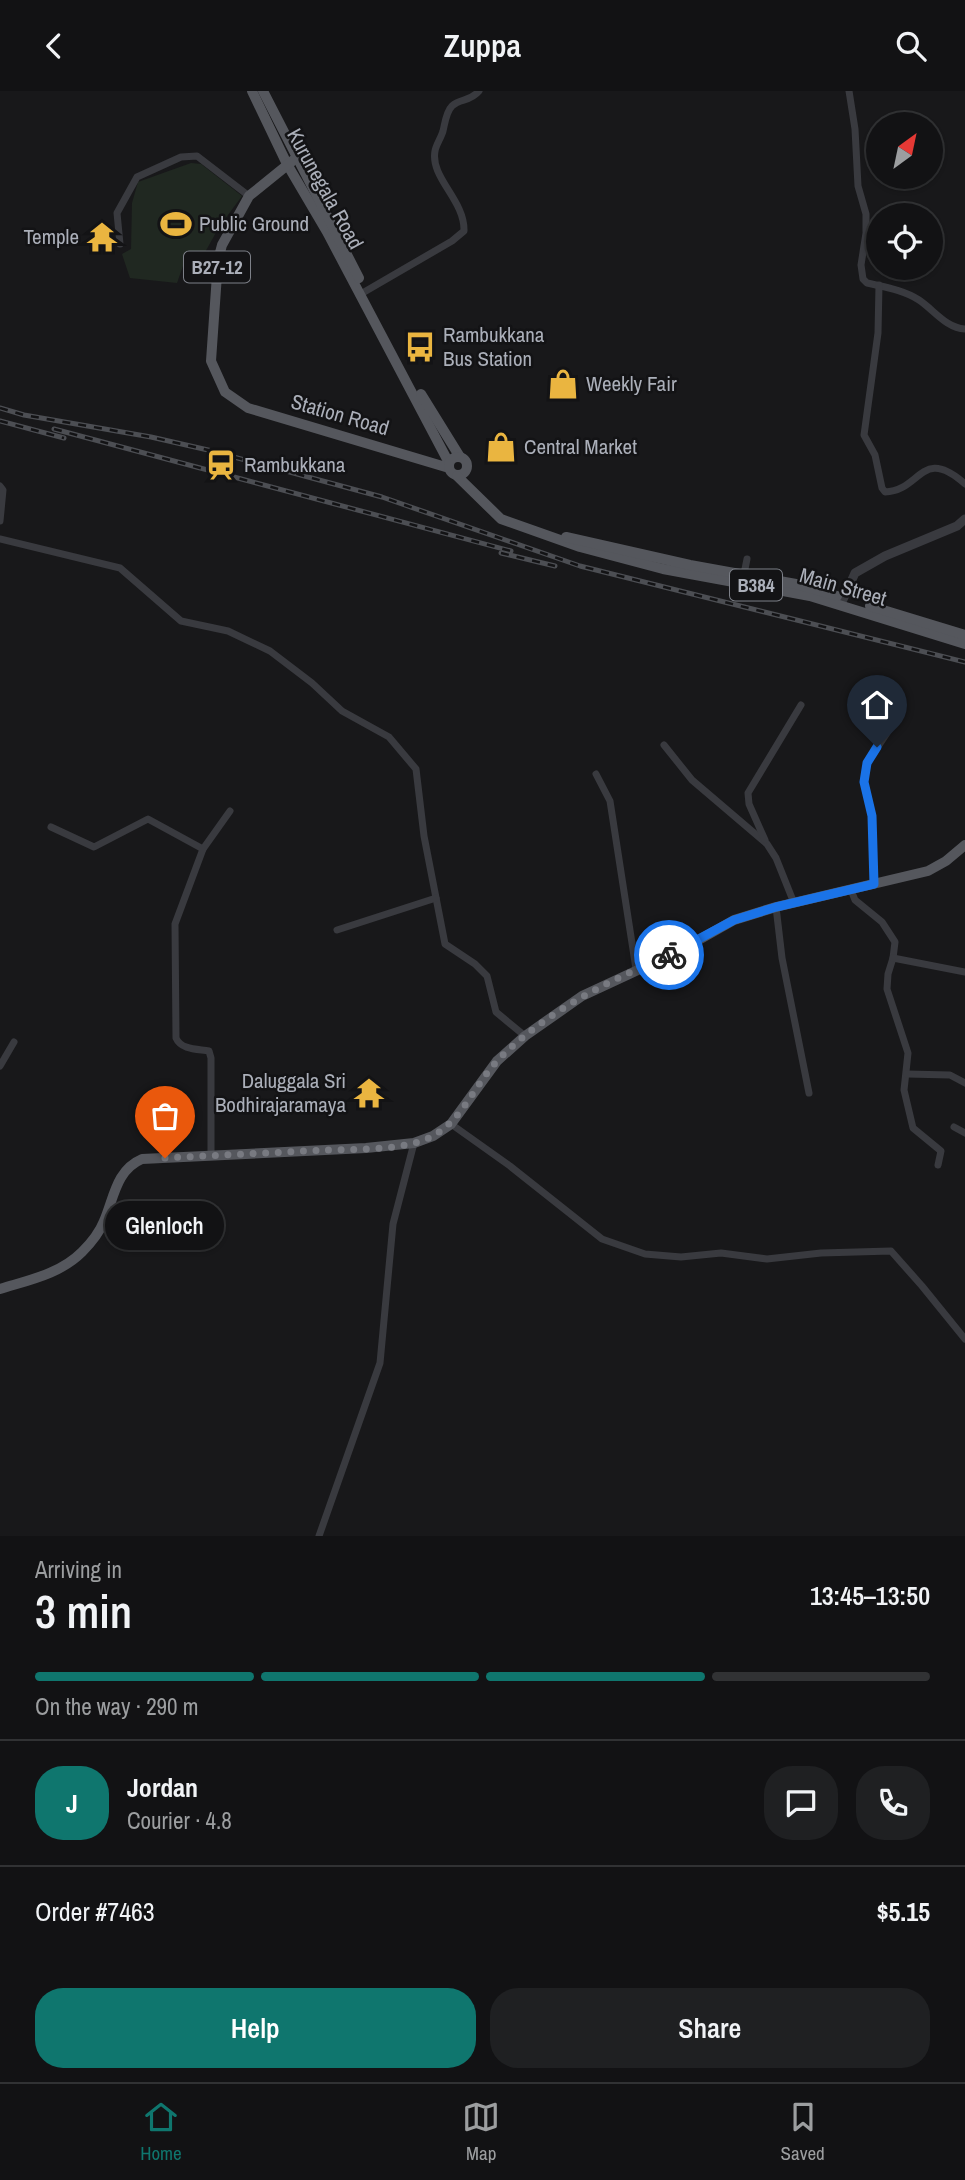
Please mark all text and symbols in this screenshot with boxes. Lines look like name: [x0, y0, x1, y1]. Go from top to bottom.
text: Zuppa: [444, 24, 521, 67]
icon: back: [35, 27, 73, 65]
icon: search: [892, 27, 930, 65]
north arrow: [866, 112, 943, 189]
map controls: [866, 112, 943, 280]
street label: Kurunegala Road: [280, 123, 371, 254]
button: locate: [866, 203, 943, 280]
sports icon: Public Ground: [159, 207, 193, 241]
place label: Public Ground: [199, 209, 309, 238]
temple icon: Temple: [85, 220, 119, 254]
place label: Temple: [23, 222, 79, 251]
road number: B27-12: [184, 251, 250, 283]
place label: Rambukkana Bus Station: [443, 320, 545, 373]
bus stop icon: Rambukkana Bus Station: [403, 330, 437, 364]
shop icon: Weekly Fair: [546, 367, 580, 401]
place label: Weekly Fair: [586, 369, 677, 398]
street label: Station Road: [288, 387, 392, 442]
shop icon: Central Market: [484, 430, 518, 464]
place label: Central Market: [524, 432, 637, 461]
station icon: Rambukkana: [204, 448, 238, 482]
place label: Rambukkana: [244, 450, 346, 479]
street label: Main Street: [796, 560, 890, 613]
road number: B384: [730, 569, 782, 600]
pin: [847, 675, 907, 747]
icon: home: [858, 686, 896, 724]
courier: [634, 920, 704, 990]
icon: bike: [650, 936, 688, 974]
place label: Daluggala Sri Bodhirajaramaya: [215, 1066, 346, 1119]
temple icon: Daluggala Sri Bodhirajaramaya: [352, 1076, 386, 1110]
pin: [135, 1086, 195, 1158]
icon: bag: [146, 1097, 184, 1135]
callout: Glenloch: [106, 1200, 224, 1249]
text: Glenloch: [125, 1210, 204, 1241]
text: Arriving in: [35, 1554, 122, 1585]
text: 13:45–13:50: [810, 1578, 930, 1613]
text: 3 min: [35, 1580, 132, 1642]
text: On the way · 290 m: [35, 1691, 199, 1722]
button: chat: [764, 1766, 838, 1840]
button: phone: [856, 1766, 930, 1840]
text: Jordan: [127, 1770, 198, 1805]
text: J: [66, 1786, 78, 1821]
text: Courier · 4.8: [127, 1805, 232, 1836]
text: Order #7463: [35, 1894, 155, 1929]
text: $5.15: [877, 1894, 930, 1929]
button: Help: [35, 1988, 476, 2068]
button: Share: [490, 1988, 930, 2068]
tab: Home: [140, 2098, 182, 2166]
tab: Map: [462, 2098, 500, 2166]
tab: Saved: [781, 2098, 825, 2166]

